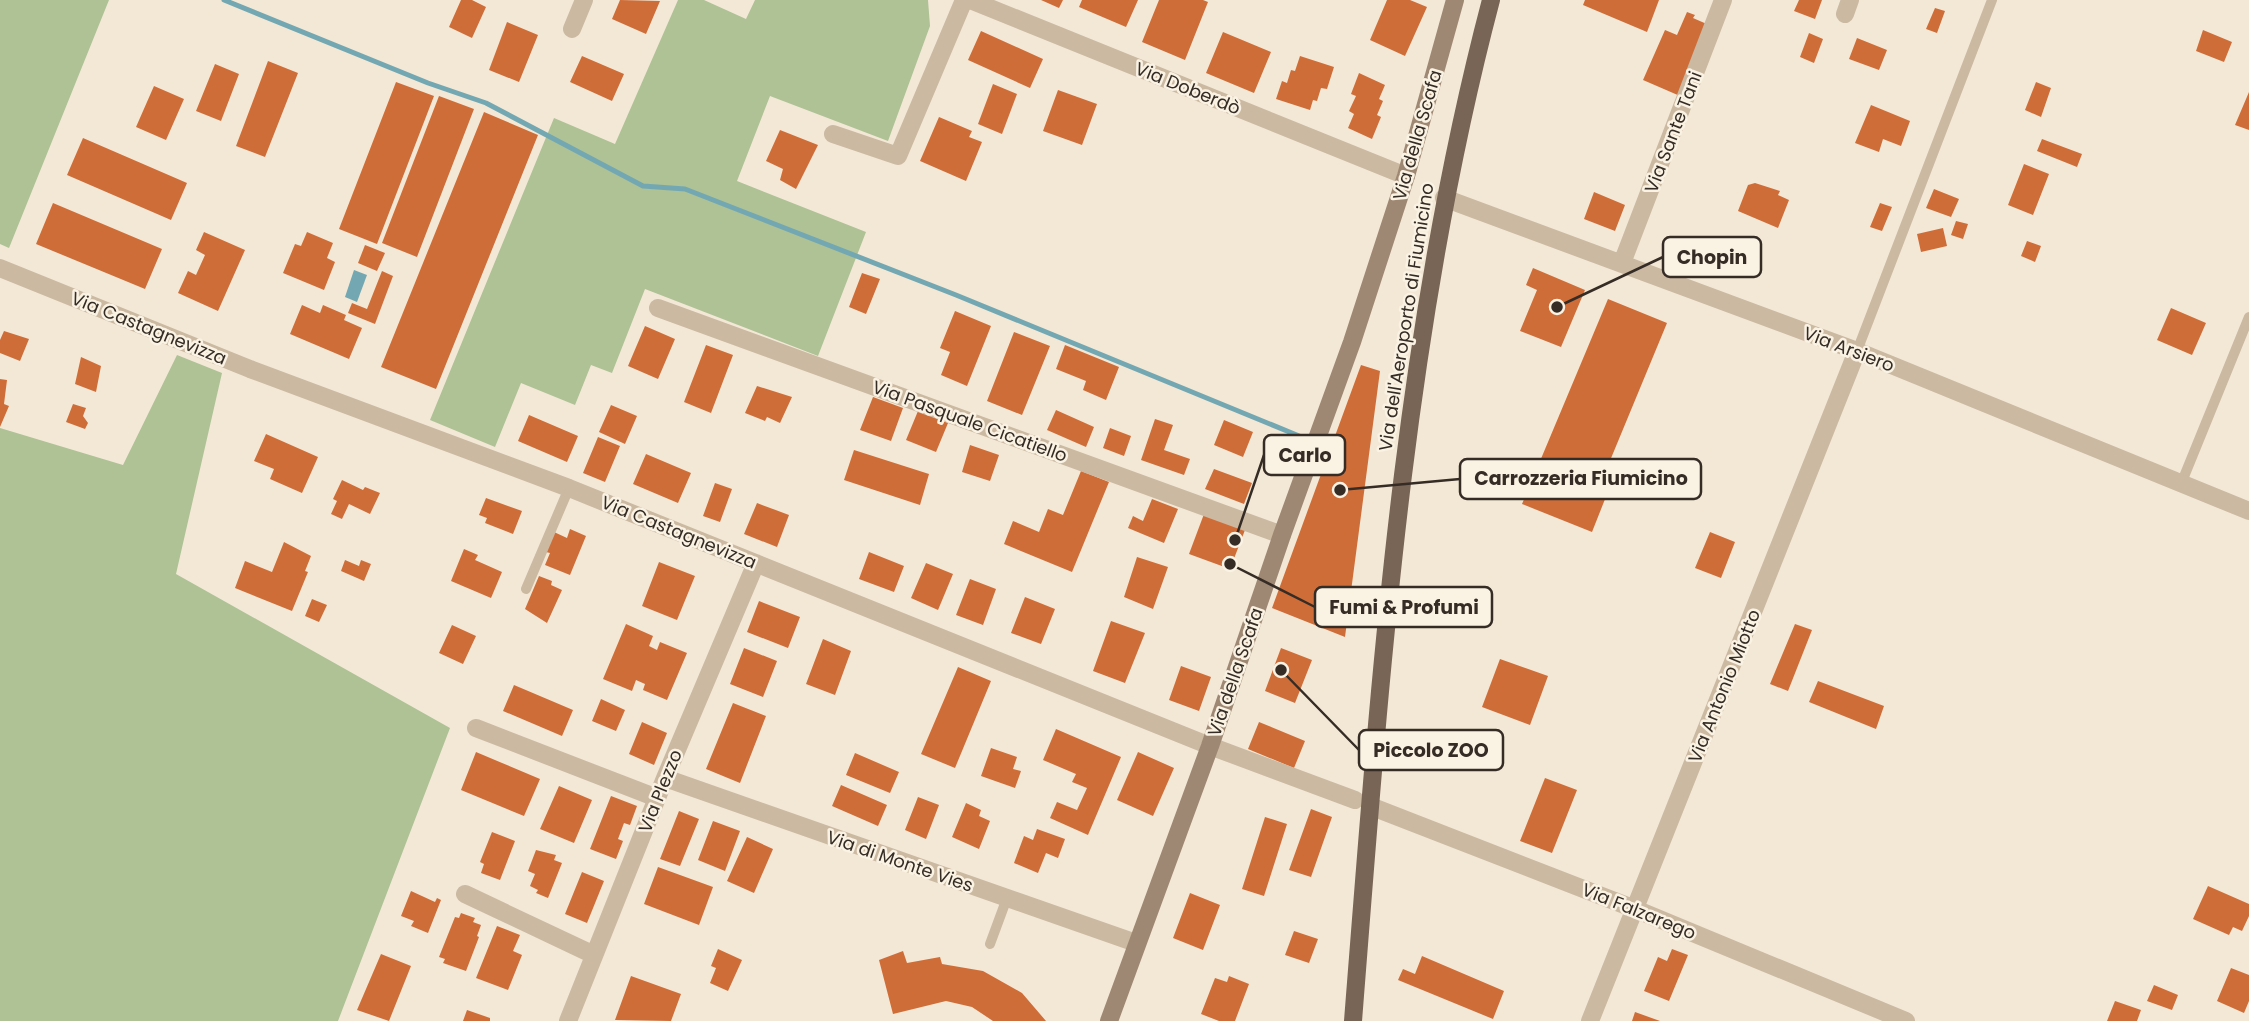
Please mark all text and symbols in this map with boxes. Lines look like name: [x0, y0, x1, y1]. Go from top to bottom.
street label: Via Doberdò: [1132, 56, 1244, 120]
street label: Via della Scafa: [1386, 67, 1448, 203]
street label: Via Sante Tani: [1638, 68, 1708, 196]
street label: Via dell'Aeroporto di Fiumicino: [1372, 181, 1440, 453]
callout: Chopin: [1663, 237, 1761, 277]
text: Chopin: [1677, 244, 1747, 271]
street label: Via Castagnevizza: [68, 285, 230, 371]
street label: Via Arsiero: [1800, 320, 1898, 378]
street label: Via Pasquale Cicatiello: [869, 374, 1071, 468]
callout: Carlo: [1264, 435, 1345, 475]
text: Carlo: [1278, 442, 1332, 469]
callout: Carrozzeria Fiumicino: [1460, 459, 1701, 499]
text: Carrozzeria Fiumicino: [1474, 465, 1688, 492]
street label: Via Castagnevizza: [598, 489, 760, 575]
callout: Fumi & Profumi: [1315, 587, 1492, 627]
text: Fumi & Profumi: [1329, 594, 1479, 621]
street label: Via della Scafa: [1201, 604, 1269, 740]
street label: Via Antonio Miotto: [1682, 605, 1766, 767]
callout: Piccolo ZOO: [1359, 730, 1503, 770]
text: Piccolo ZOO: [1373, 737, 1489, 764]
street label: Via Plezzo: [632, 746, 688, 836]
street label: Via di Monte Vies: [824, 824, 976, 898]
street label: Via Falzarego: [1578, 877, 1700, 945]

